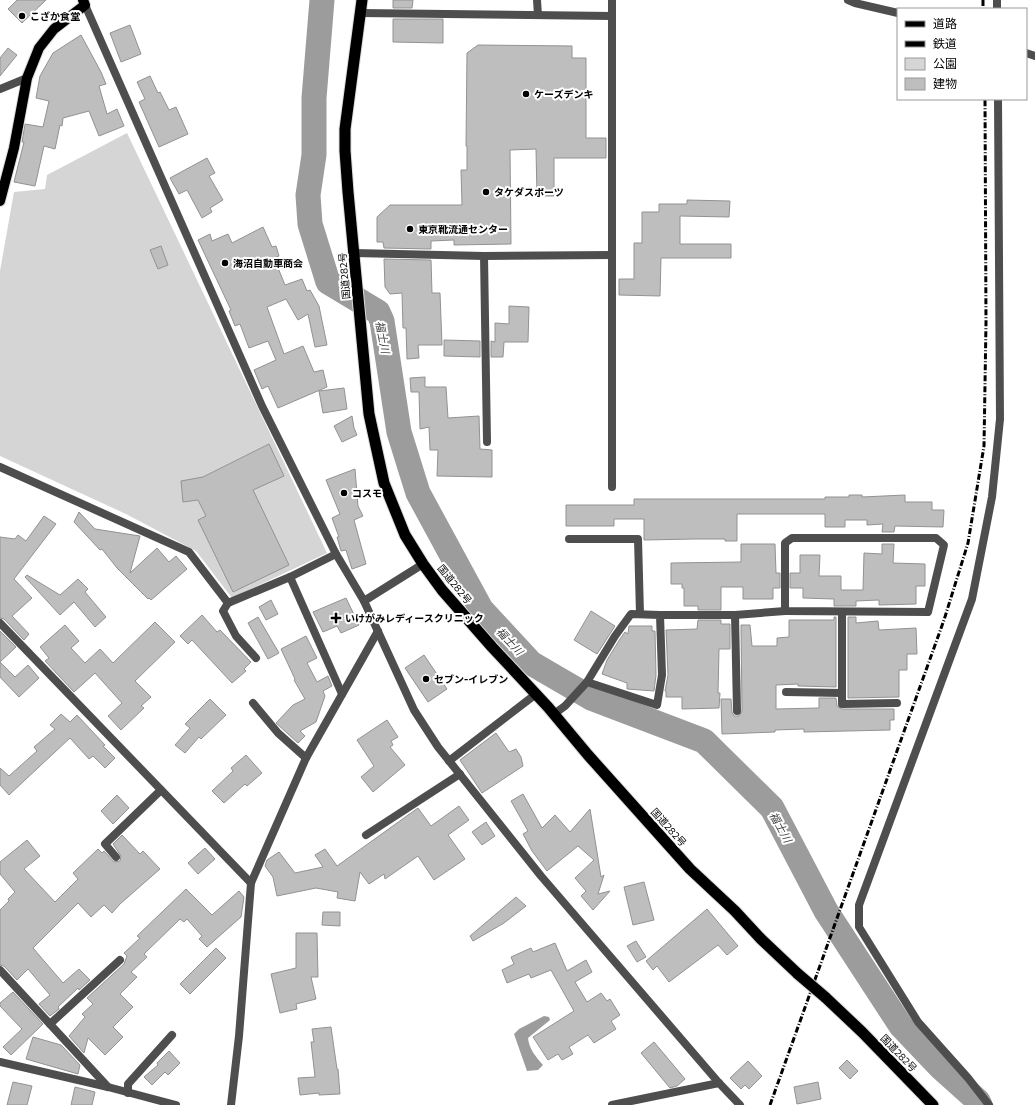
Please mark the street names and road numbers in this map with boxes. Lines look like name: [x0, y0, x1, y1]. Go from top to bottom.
street label: 国道282号: [336, 252, 352, 300]
street label: 国道282号: [436, 562, 474, 606]
street label: 国道282号: [649, 805, 689, 849]
street label: 国道282号: [878, 1032, 920, 1074]

